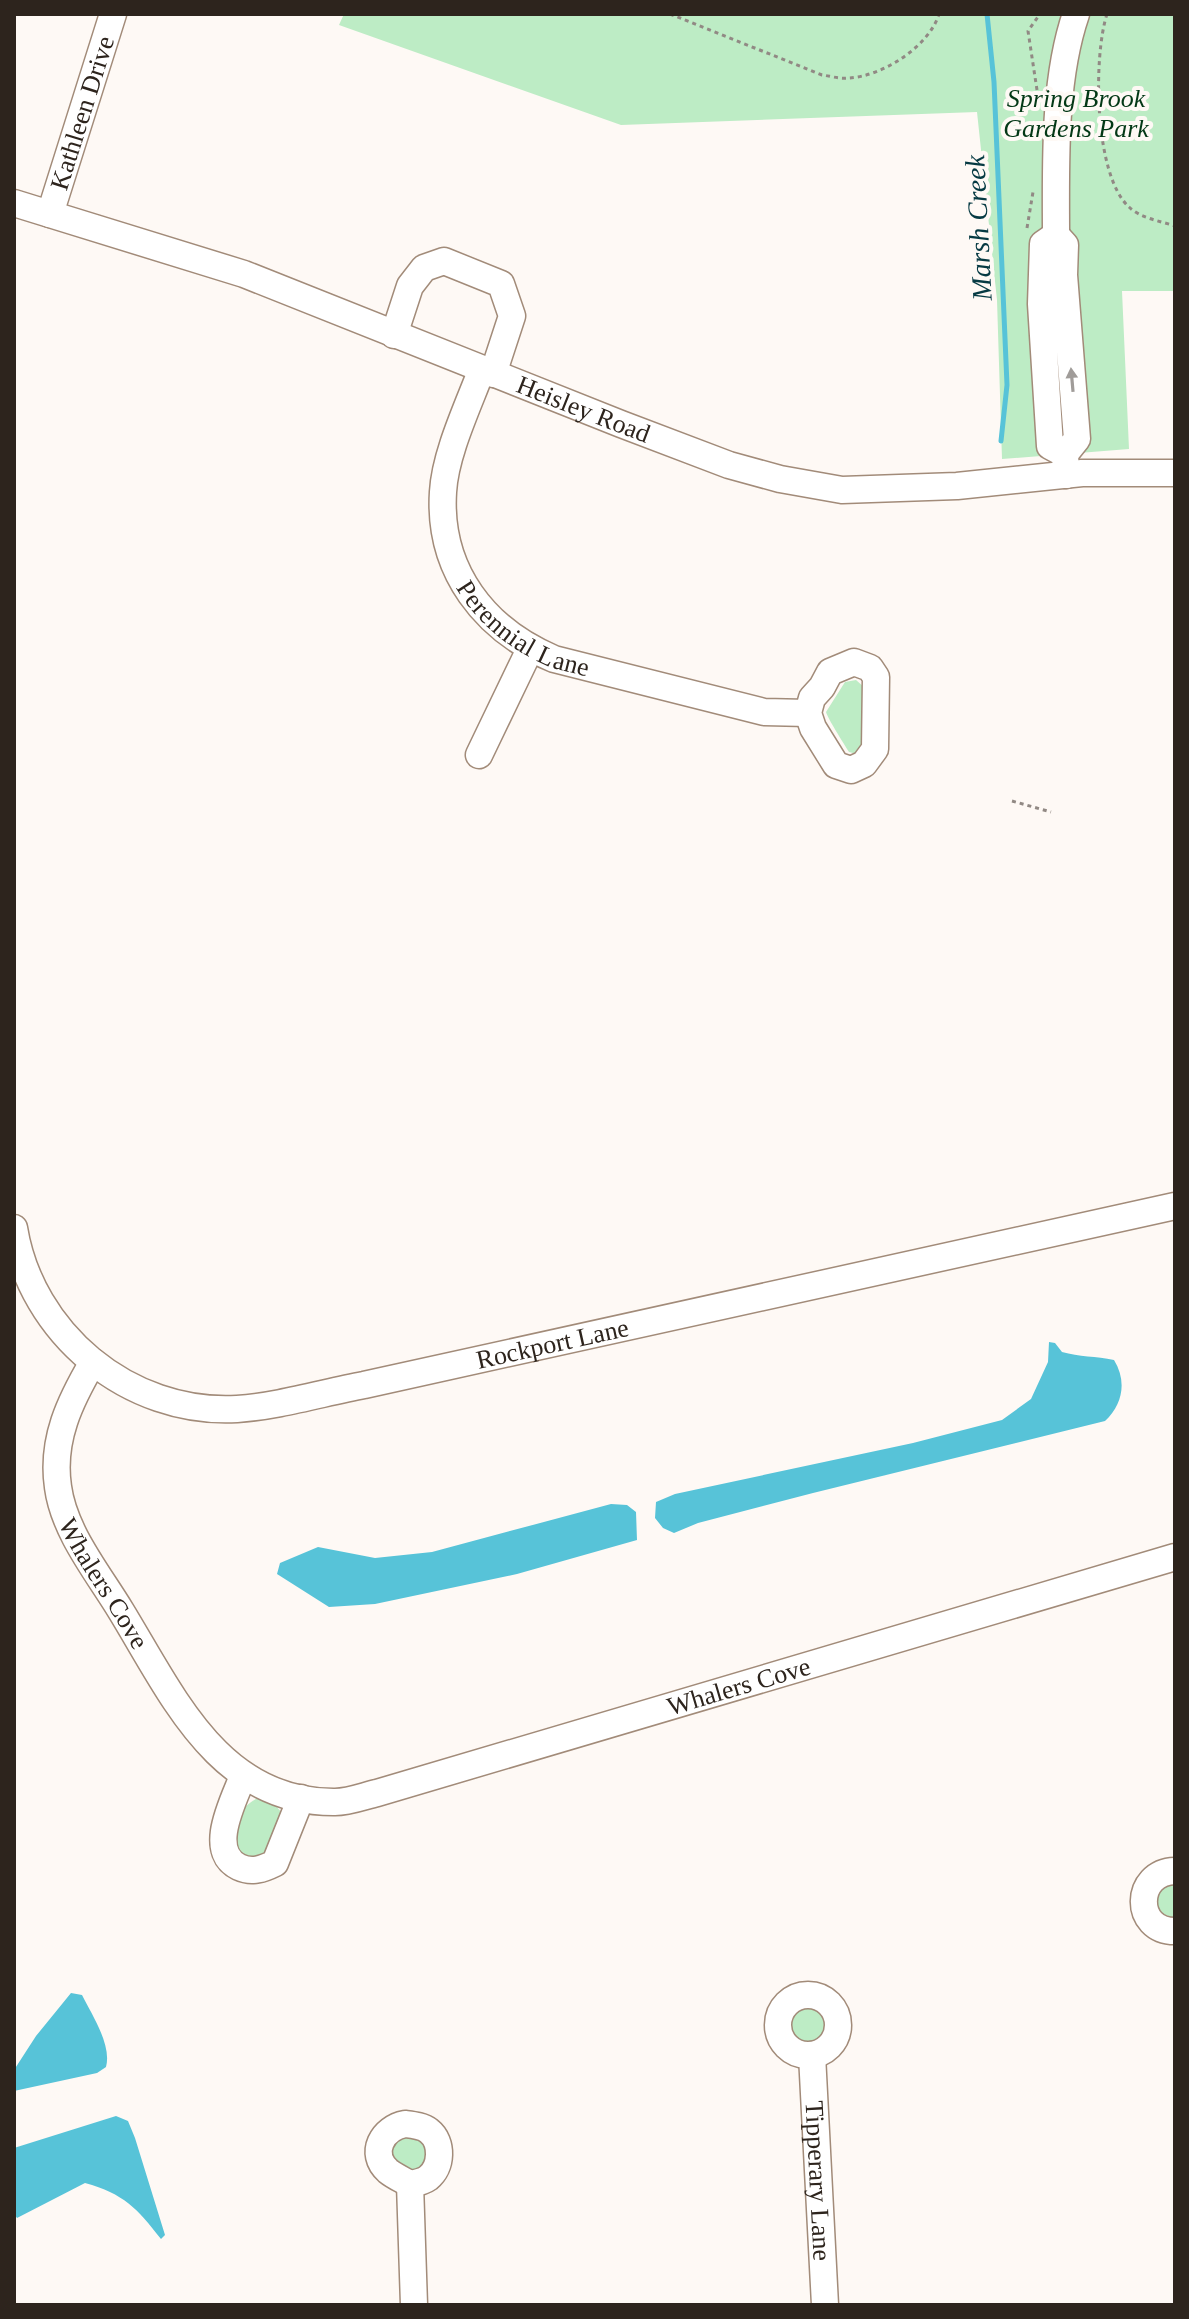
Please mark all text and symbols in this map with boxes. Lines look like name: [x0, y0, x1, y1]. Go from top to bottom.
street label: Kathleen Drive: [45, 33, 120, 194]
park label: Spring Brook Gardens Park: [1003, 84, 1149, 143]
water label: Marsh Creek: [959, 154, 998, 303]
one-way arrow: [1065, 367, 1078, 392]
street label: Heisley Road: [512, 370, 654, 449]
street label: Perennial Lane: [451, 575, 592, 682]
street label: Rockport Lane: [474, 1313, 631, 1375]
street label: Whalers Cove: [53, 1513, 154, 1654]
street label: Whalers Cove: [664, 1652, 814, 1721]
street label: Tipperary Lane: [799, 2100, 837, 2262]

